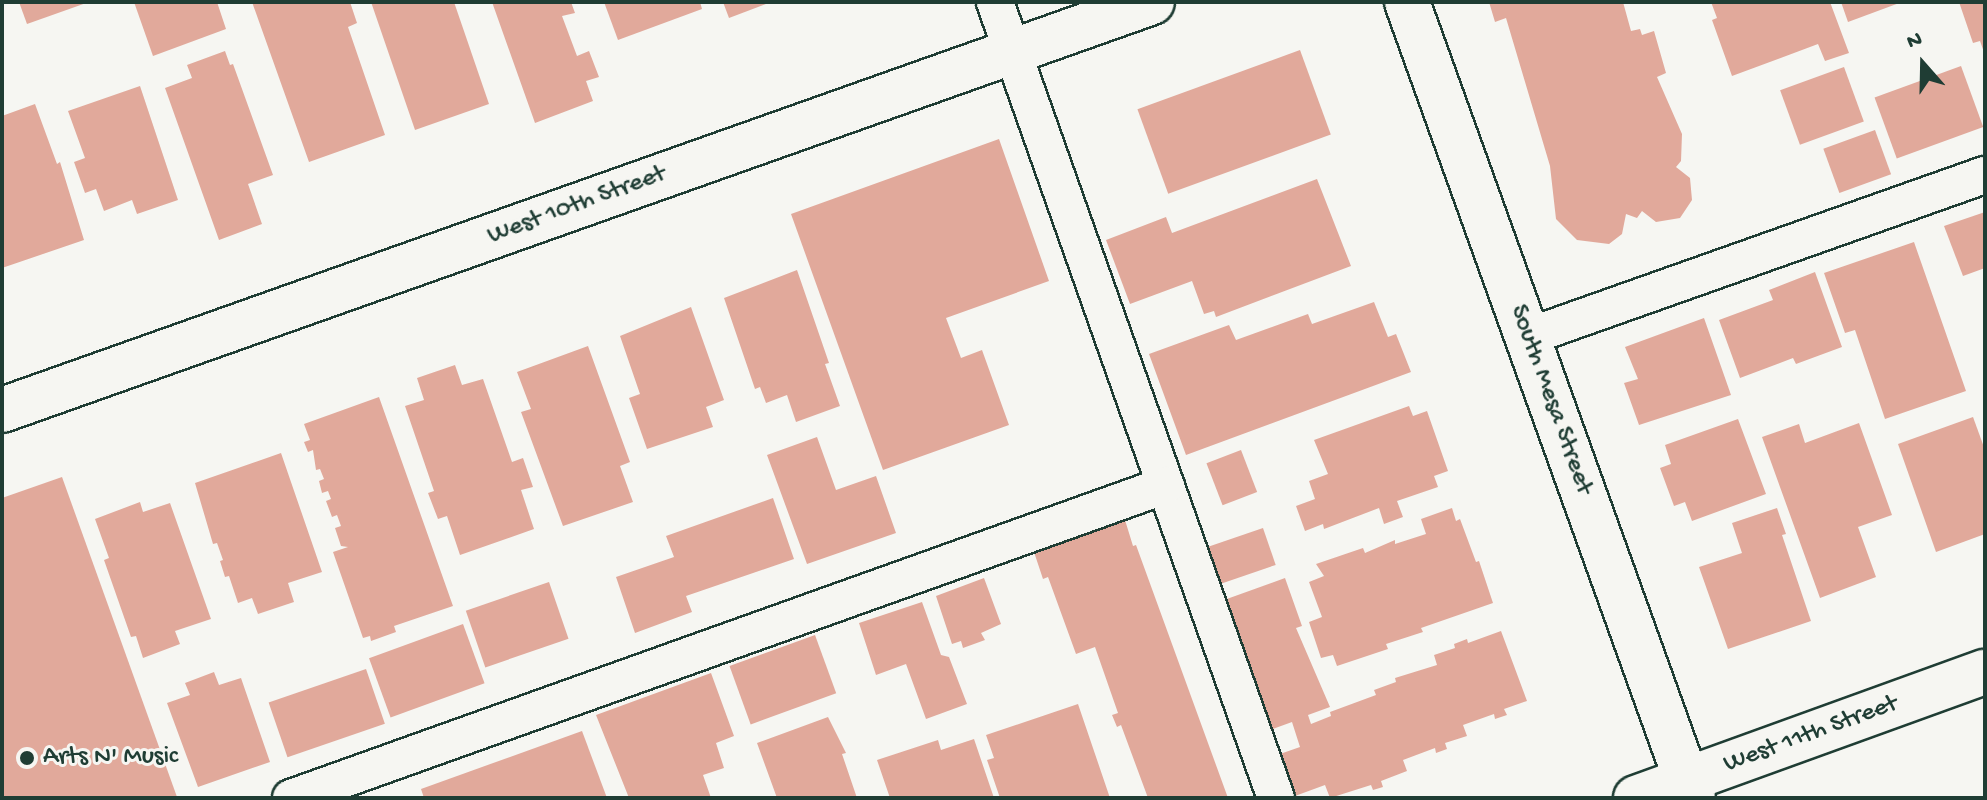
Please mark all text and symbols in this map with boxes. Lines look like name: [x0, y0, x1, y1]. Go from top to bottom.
north arrow: [1883, 24, 1963, 104]
text: N: [1904, 27, 1926, 56]
street label: West 10th Street: [484, 159, 670, 253]
street label: South Mesa Street: [1501, 301, 1599, 499]
street label: West 11th Street: [1720, 689, 1902, 781]
place label: Arts N' Music: [43, 742, 178, 774]
marker: Arts N' Music: [18, 749, 36, 767]

